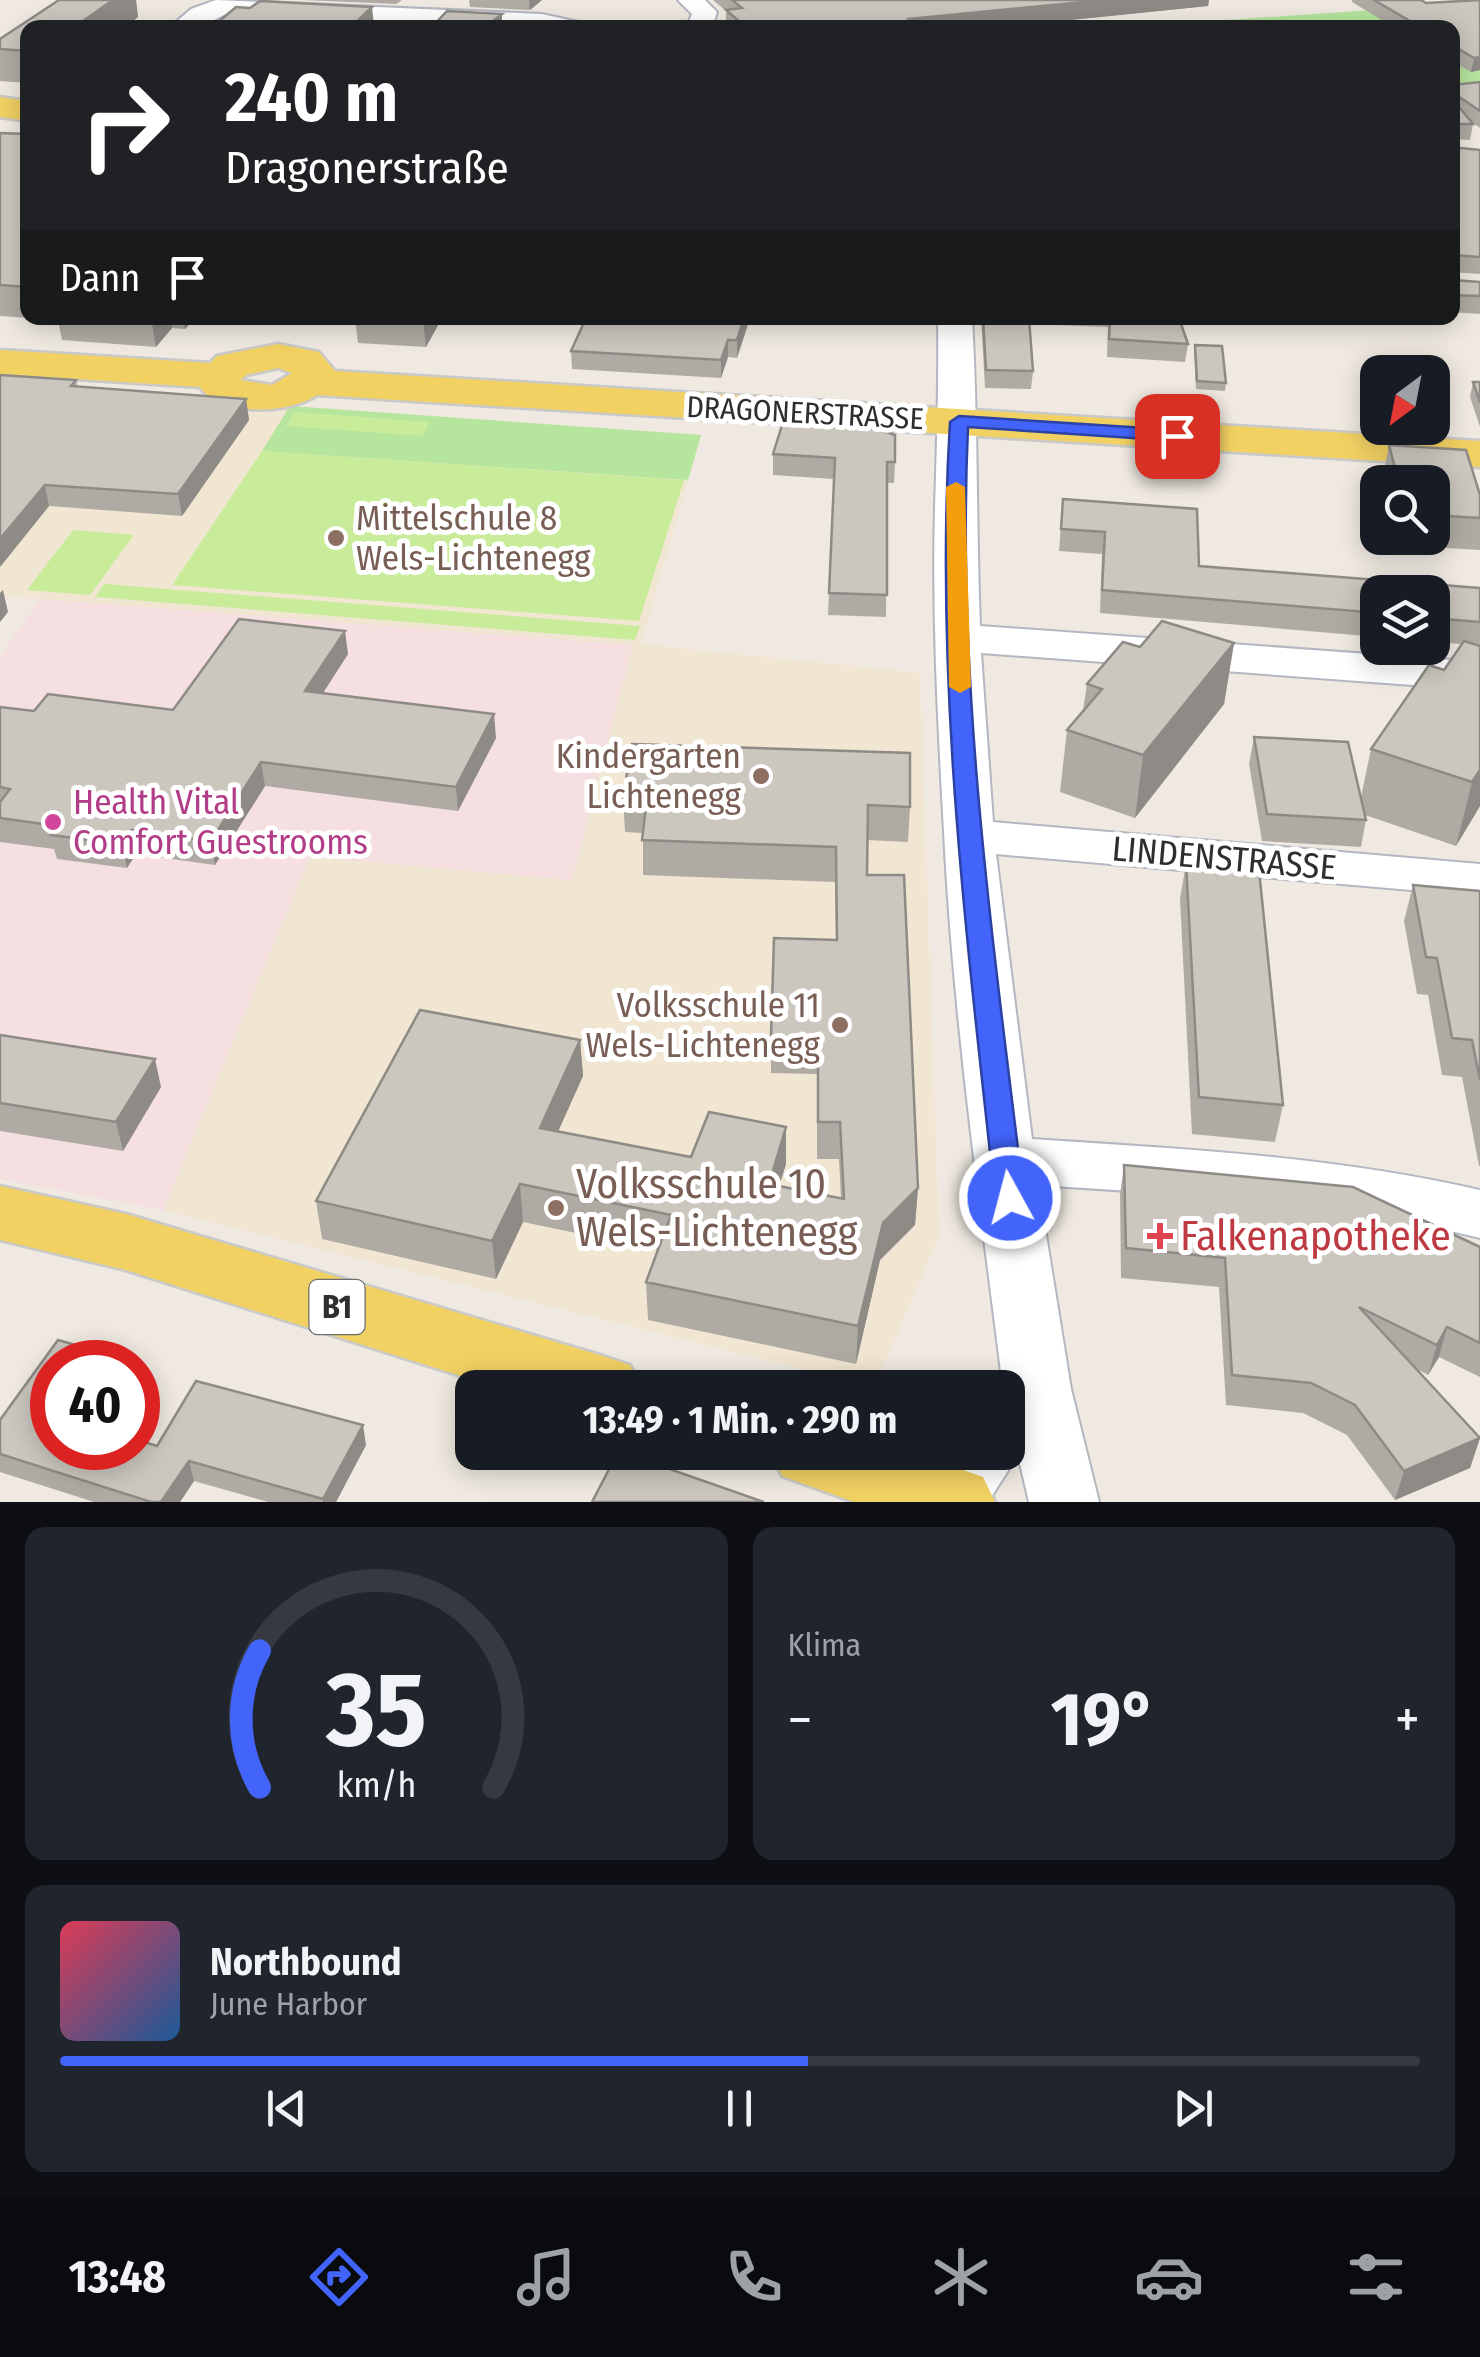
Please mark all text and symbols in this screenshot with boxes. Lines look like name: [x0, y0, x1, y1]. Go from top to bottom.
text: 240 m: [225, 56, 398, 140]
icon: right: [60, 60, 190, 190]
text: Dragonerstraße: [225, 141, 509, 195]
icon: arrive: [160, 250, 215, 305]
text: Dann: [60, 255, 140, 301]
north arrow: [1360, 355, 1450, 445]
map controls: [1360, 355, 1450, 665]
street label: DRAGONERSTRASSE: [686, 389, 924, 437]
pin: [1135, 394, 1220, 479]
icon: arrive: [1150, 409, 1205, 464]
button: search: [1360, 465, 1450, 555]
place label: Mittelschule 8 Wels-Lichtenegg: [356, 497, 591, 579]
marker: Mittelschule 8 Wels-Lichtenegg: [325, 527, 347, 549]
button: layers: [1360, 575, 1450, 665]
place label: Kindergarten Lichtenegg: [556, 735, 742, 817]
marker: Kindergarten Lichtenegg: [750, 765, 772, 787]
place label: Health Vital Comfort Guestrooms: [73, 781, 368, 863]
marker: Health Vital Comfort Guestrooms: [42, 811, 64, 833]
street label: LINDENSTRASSE: [1110, 827, 1338, 889]
place label: Volksschule 11 Wels-Lichtenegg: [585, 984, 821, 1066]
marker: Volksschule 11 Wels-Lichtenegg: [829, 1014, 851, 1036]
position arrow: [958, 1146, 1062, 1250]
place label: Volksschule 10 Wels-Lichtenegg: [576, 1159, 858, 1257]
marker: Volksschule 10 Wels-Lichtenegg: [545, 1197, 567, 1219]
place label: Falkenapotheke: [1180, 1211, 1451, 1261]
marker: Falkenapotheke: [1149, 1225, 1171, 1247]
road number: B1: [310, 1280, 364, 1334]
speed limit sign: 40: [30, 1340, 160, 1470]
text: 13:49 · 1 Min. · 290 m: [583, 1397, 897, 1443]
text: Klima: [788, 1626, 861, 1664]
text: 35: [325, 1648, 426, 1773]
text: 19°: [1051, 1675, 1156, 1765]
text: −: [788, 1687, 812, 1753]
text: +: [1395, 1687, 1420, 1753]
text: km/h: [336, 1764, 416, 1806]
text: Northbound: [210, 1939, 402, 1985]
text: June Harbor: [210, 1985, 367, 2023]
icon: previous: [259, 2081, 314, 2136]
icon: pause: [712, 2081, 767, 2136]
icon: next: [1166, 2081, 1221, 2136]
icon: directions: [304, 2242, 374, 2312]
icon: music: [511, 2242, 581, 2312]
icon: phone: [719, 2242, 789, 2312]
icon: climate: [926, 2242, 996, 2312]
icon: car: [1134, 2242, 1204, 2312]
icon: filters: [1341, 2242, 1411, 2312]
text: 13:48: [69, 2250, 166, 2304]

